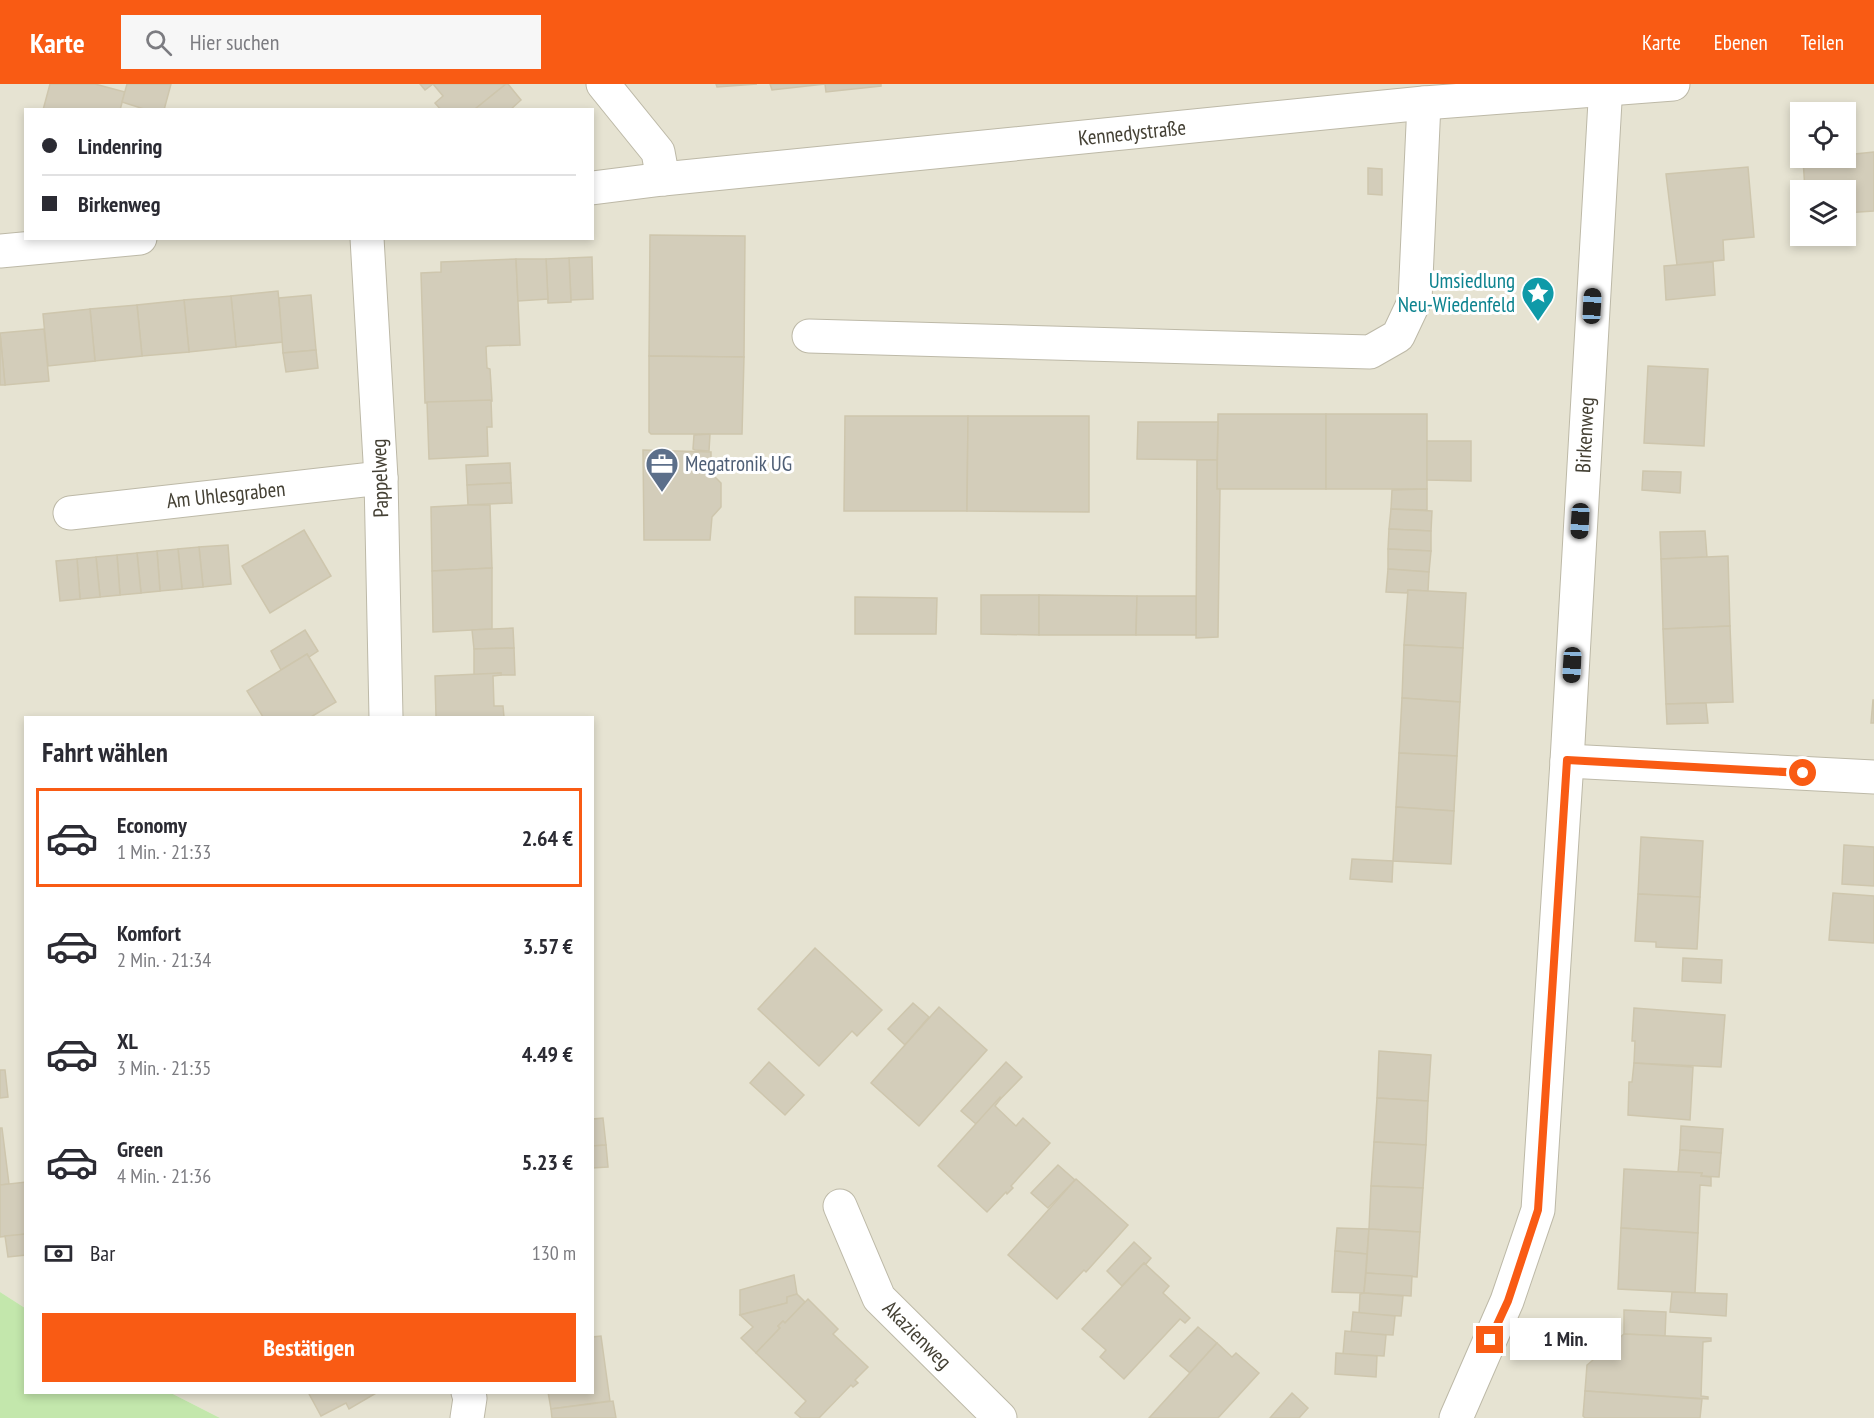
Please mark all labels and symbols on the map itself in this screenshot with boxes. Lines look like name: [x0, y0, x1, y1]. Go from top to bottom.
street label: Kennedystraße: [1077, 113, 1187, 152]
place label: Umsiedlung Neu-Wiedenfeld: [1398, 267, 1515, 318]
place icon: Umsiedlung Neu-Wiedenfeld: [1520, 275, 1556, 322]
car: [1582, 288, 1602, 324]
street label: Birkenweg: [1569, 396, 1600, 474]
street label: Pappelweg: [365, 438, 394, 518]
office icon: Megatronik UG: [644, 446, 680, 493]
place label: Megatronik UG: [685, 450, 792, 477]
street label: Am Uhlesgraben: [165, 475, 287, 514]
car: [1570, 503, 1590, 539]
car: [1562, 647, 1582, 683]
route start: [1789, 759, 1816, 786]
street label: Akazienweg: [877, 1295, 957, 1375]
callout: 1 Min.: [1511, 1319, 1622, 1361]
route end: [1476, 1326, 1503, 1353]

